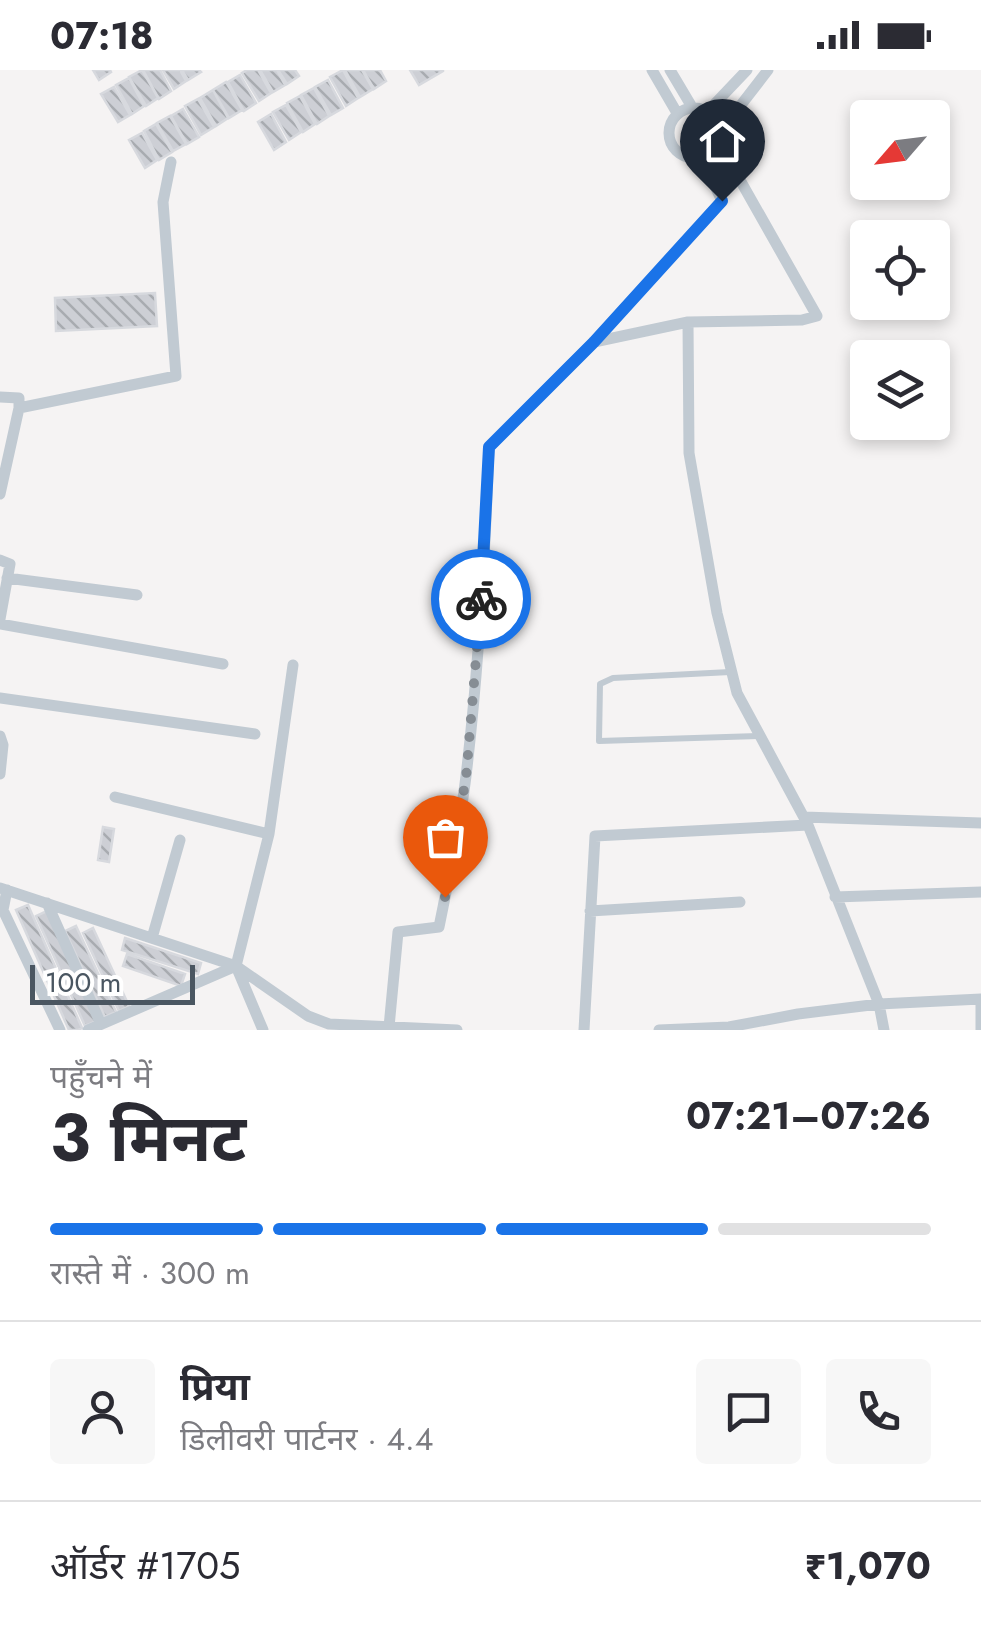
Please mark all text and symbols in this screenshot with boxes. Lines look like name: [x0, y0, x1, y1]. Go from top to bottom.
text: 07:18: [50, 8, 153, 63]
pin: [680, 99, 765, 202]
north arrow: [850, 100, 950, 200]
map controls: [850, 100, 950, 440]
icon: home: [695, 114, 750, 169]
button: locate: [850, 220, 950, 320]
button: layers: [850, 340, 950, 440]
courier: [431, 549, 531, 649]
icon: bike: [454, 572, 509, 627]
pin: [403, 795, 488, 898]
icon: bag: [418, 810, 473, 865]
scale bar: [30, 960, 195, 1004]
text: 100 m: [45, 962, 121, 1003]
text: पहुँचने में: [50, 1054, 152, 1100]
text: 07:21–07:26: [686, 1088, 931, 1143]
text: 3 मिनट: [50, 1091, 246, 1185]
text: रास्ते में · 300 m: [50, 1250, 250, 1296]
button: person: [50, 1359, 155, 1464]
text: प्रिया: [180, 1359, 250, 1414]
button: chat: [696, 1359, 801, 1464]
button: phone: [826, 1359, 931, 1464]
text: डिलीवरी पार्टनर · 4.4: [180, 1416, 433, 1462]
text: ऑर्डर #1705: [50, 1538, 240, 1593]
text: ₹1,070: [804, 1538, 931, 1593]

